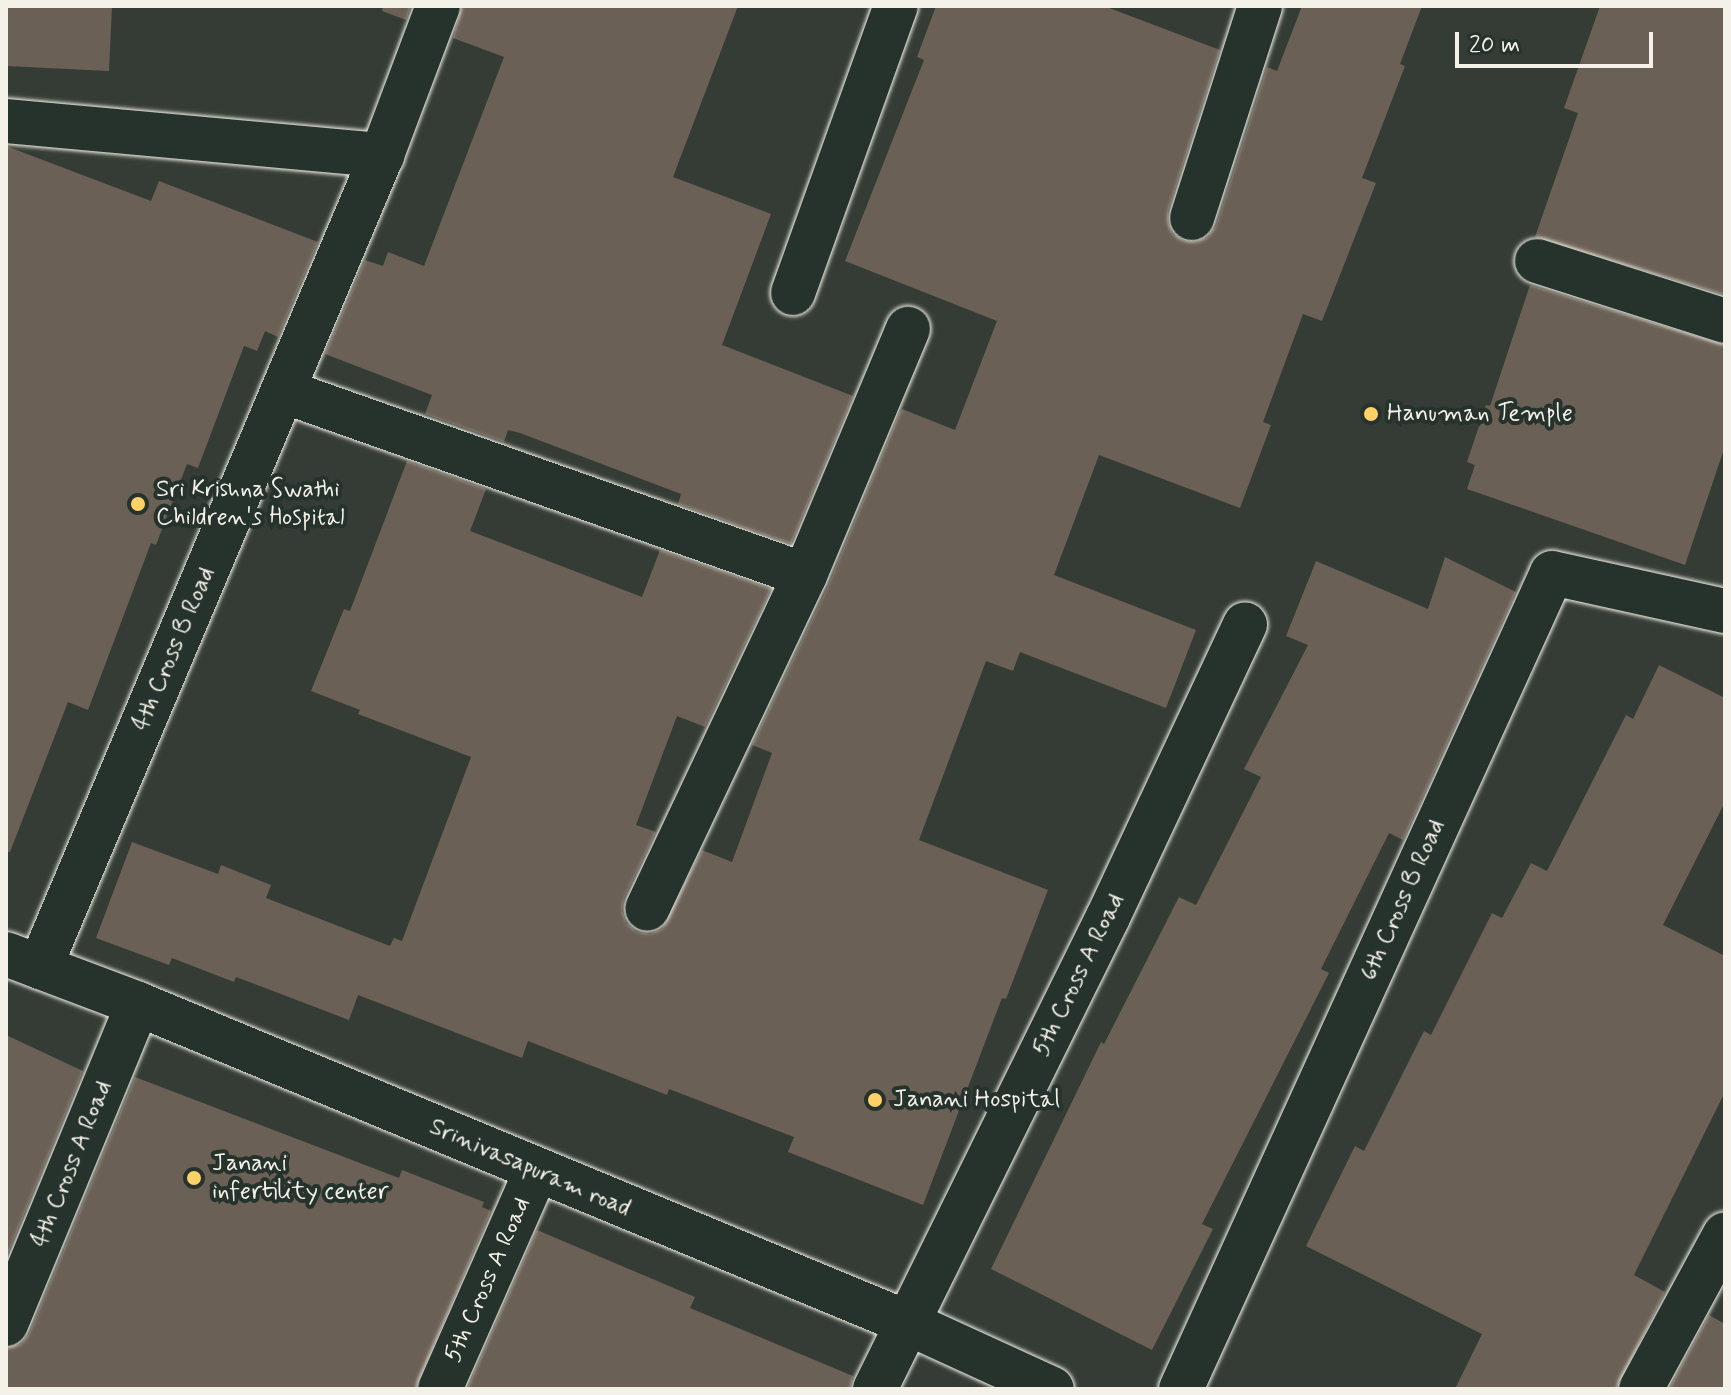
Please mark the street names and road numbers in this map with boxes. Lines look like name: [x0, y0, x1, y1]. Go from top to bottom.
street label: 4th Cross B Road: [127, 563, 221, 735]
street label: 6th Cross B Road: [1355, 815, 1451, 985]
street label: 5th Cross A Road: [1028, 890, 1130, 1060]
street label: 4th Cross A Road: [26, 1078, 118, 1250]
street label: Srinivasapuram road: [425, 1113, 635, 1223]
street label: 5th Cross A Road: [439, 1194, 537, 1366]

